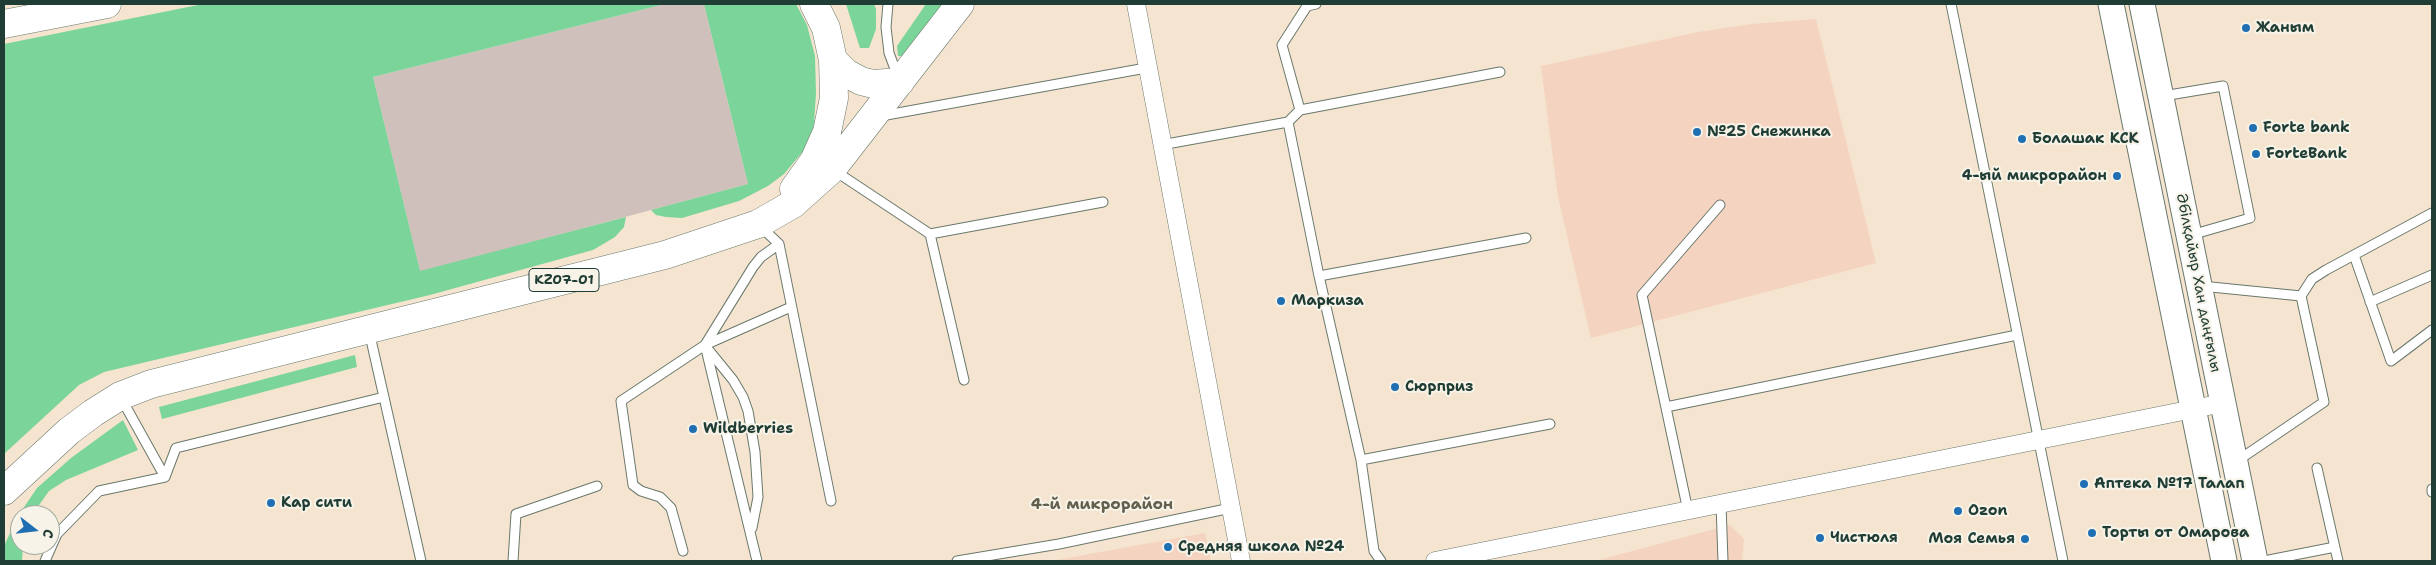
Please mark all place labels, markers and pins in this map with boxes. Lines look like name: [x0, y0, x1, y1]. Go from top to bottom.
place label: Жаным: [2256, 19, 2314, 37]
marker: Жаным: [2240, 22, 2252, 34]
place label: Forte bank: [2263, 119, 2350, 137]
marker: Forte bank: [2247, 122, 2259, 134]
place label: №25 Снежинка: [1707, 123, 1831, 141]
marker: №25 Снежинка: [1691, 126, 1703, 138]
place label: Болашак КСК: [2032, 130, 2139, 148]
marker: Болашак КСК: [2016, 133, 2028, 145]
place label: ForteBank: [2266, 145, 2347, 163]
marker: ForteBank: [2250, 148, 2262, 160]
place label: 4-ый микрорайон: [1962, 167, 2107, 185]
marker: 4-ый микрорайон: [2111, 170, 2123, 182]
place label: Маркиза: [1291, 292, 1364, 310]
marker: Маркиза: [1275, 295, 1287, 307]
place label: Сюрприз: [1405, 378, 1473, 396]
marker: Сюрприз: [1389, 381, 1401, 393]
place label: Wildberries: [703, 420, 793, 438]
marker: Wildberries: [687, 423, 699, 435]
place label: Аптека №17 Талап: [2094, 475, 2245, 493]
marker: Аптека №17 Талап: [2078, 478, 2090, 490]
place label: Кар сити: [281, 494, 352, 512]
marker: Кар сити: [265, 497, 277, 509]
place label: Ozon: [1968, 502, 2008, 520]
marker: Ozon: [1952, 505, 1964, 517]
place label: Торты от Омарова: [2102, 524, 2249, 542]
marker: Торты от Омарова: [2086, 527, 2098, 539]
place label: Чистюля: [1830, 529, 1898, 547]
place label: Моя Семья: [1928, 530, 2015, 548]
marker: Чистюля: [1814, 532, 1826, 544]
marker: Моя Семья: [2019, 533, 2031, 545]
place label: Средняя школа №24: [1178, 538, 1344, 556]
marker: Средняя школа №24: [1162, 541, 1174, 553]

